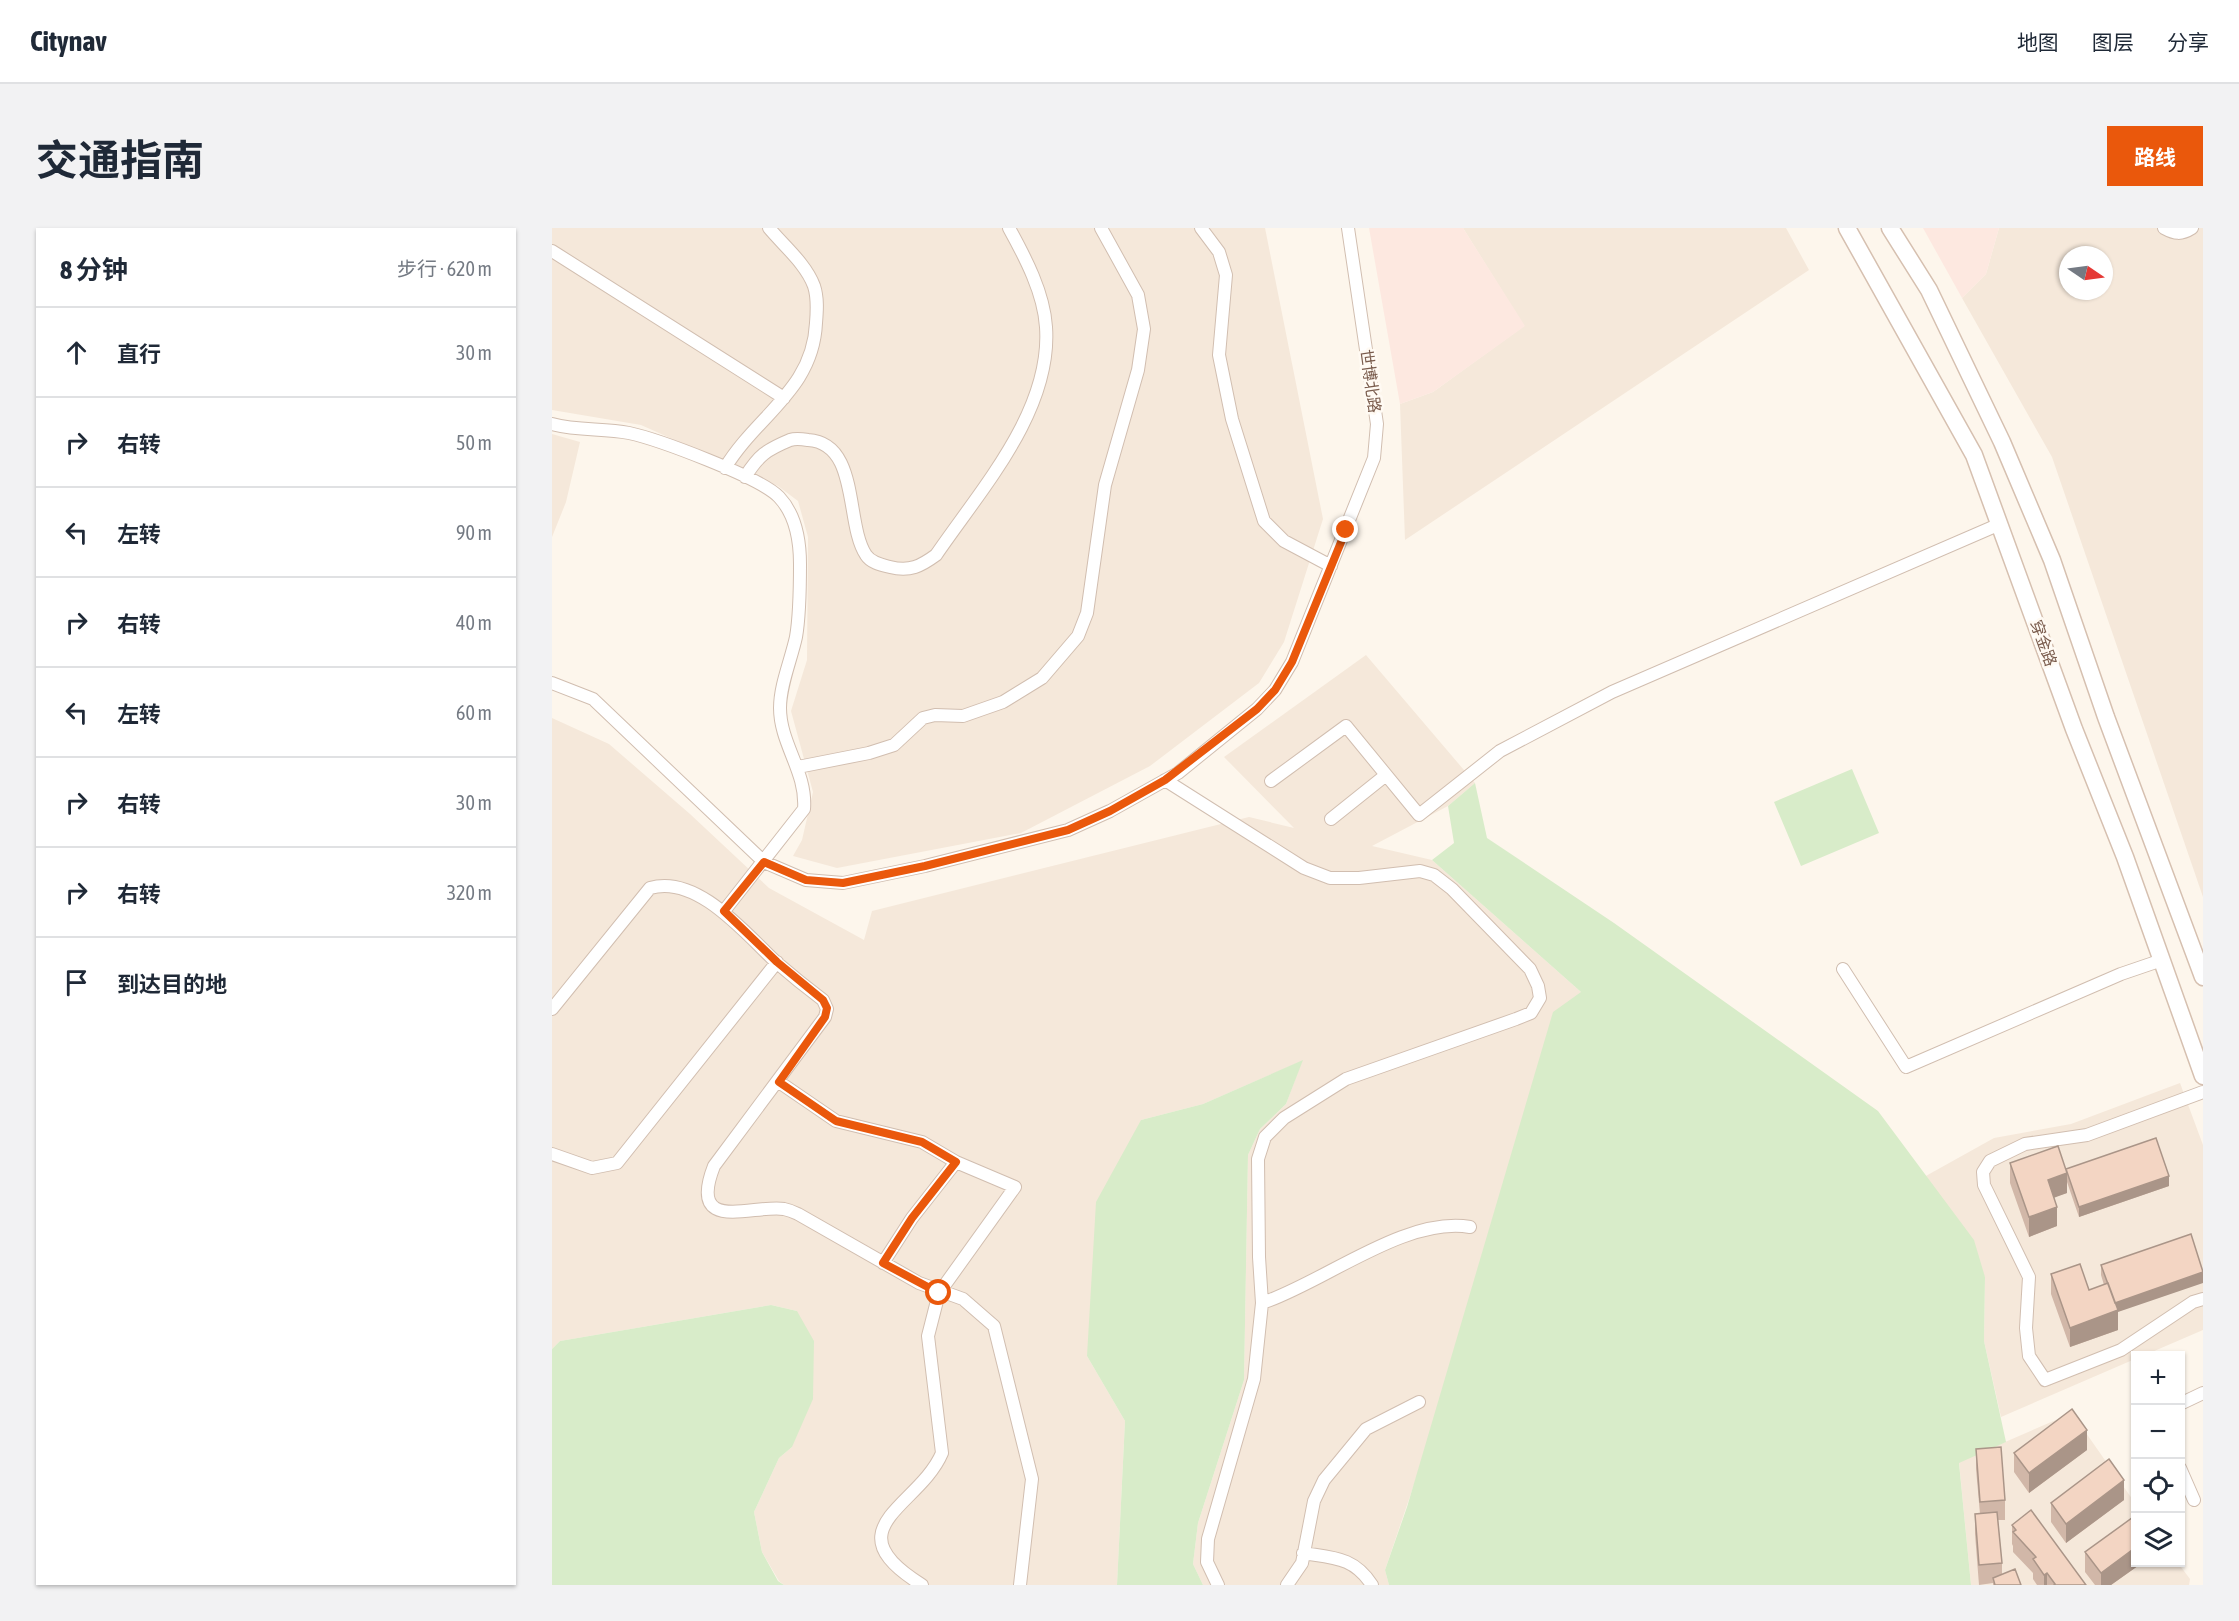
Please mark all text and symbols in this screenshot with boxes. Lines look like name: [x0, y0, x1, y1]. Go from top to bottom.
text: Citynav: [30, 25, 107, 57]
text: 地图: [2017, 30, 2059, 54]
text: 图层: [2092, 30, 2134, 54]
text: 分享: [2167, 30, 2209, 54]
button: 路线: [2107, 126, 2203, 186]
text: 交通指南: [36, 136, 204, 184]
north arrow: [2059, 246, 2113, 300]
text: 8 分钟: [60, 255, 128, 285]
text: 步行 · 620 m: [397, 257, 492, 280]
icon: ahead: [60, 336, 93, 369]
text: 直行: [117, 341, 161, 367]
text: 30 m: [456, 341, 492, 364]
street label: 世博北路: [1358, 348, 1384, 414]
icon: right: [60, 426, 93, 459]
text: 右转: [117, 431, 161, 457]
text: 50 m: [456, 431, 492, 454]
icon: left: [60, 516, 93, 549]
route end: [1332, 516, 1358, 542]
text: 左转: [117, 521, 161, 547]
text: 90 m: [456, 521, 492, 544]
icon: right: [60, 606, 93, 639]
text: 右转: [117, 611, 161, 637]
text: 40 m: [456, 611, 492, 634]
street label: 穿金路: [2027, 617, 2061, 669]
icon: left: [60, 696, 93, 729]
text: 左转: [117, 701, 161, 727]
text: 60 m: [456, 701, 492, 724]
icon: right: [60, 786, 93, 819]
text: 右转: [117, 791, 161, 817]
text: 30 m: [456, 791, 492, 814]
icon: right: [60, 876, 93, 909]
text: 右转: [117, 881, 161, 907]
text: 320 m: [447, 881, 492, 904]
icon: arrive: [60, 966, 93, 999]
text: 到达目的地: [117, 971, 227, 997]
route start: [925, 1279, 951, 1305]
map controls: [2131, 1351, 2185, 1567]
button: +: [2131, 1351, 2185, 1405]
button: −: [2131, 1405, 2185, 1459]
button: locate: [2131, 1459, 2185, 1513]
button: layers: [2131, 1513, 2185, 1567]

